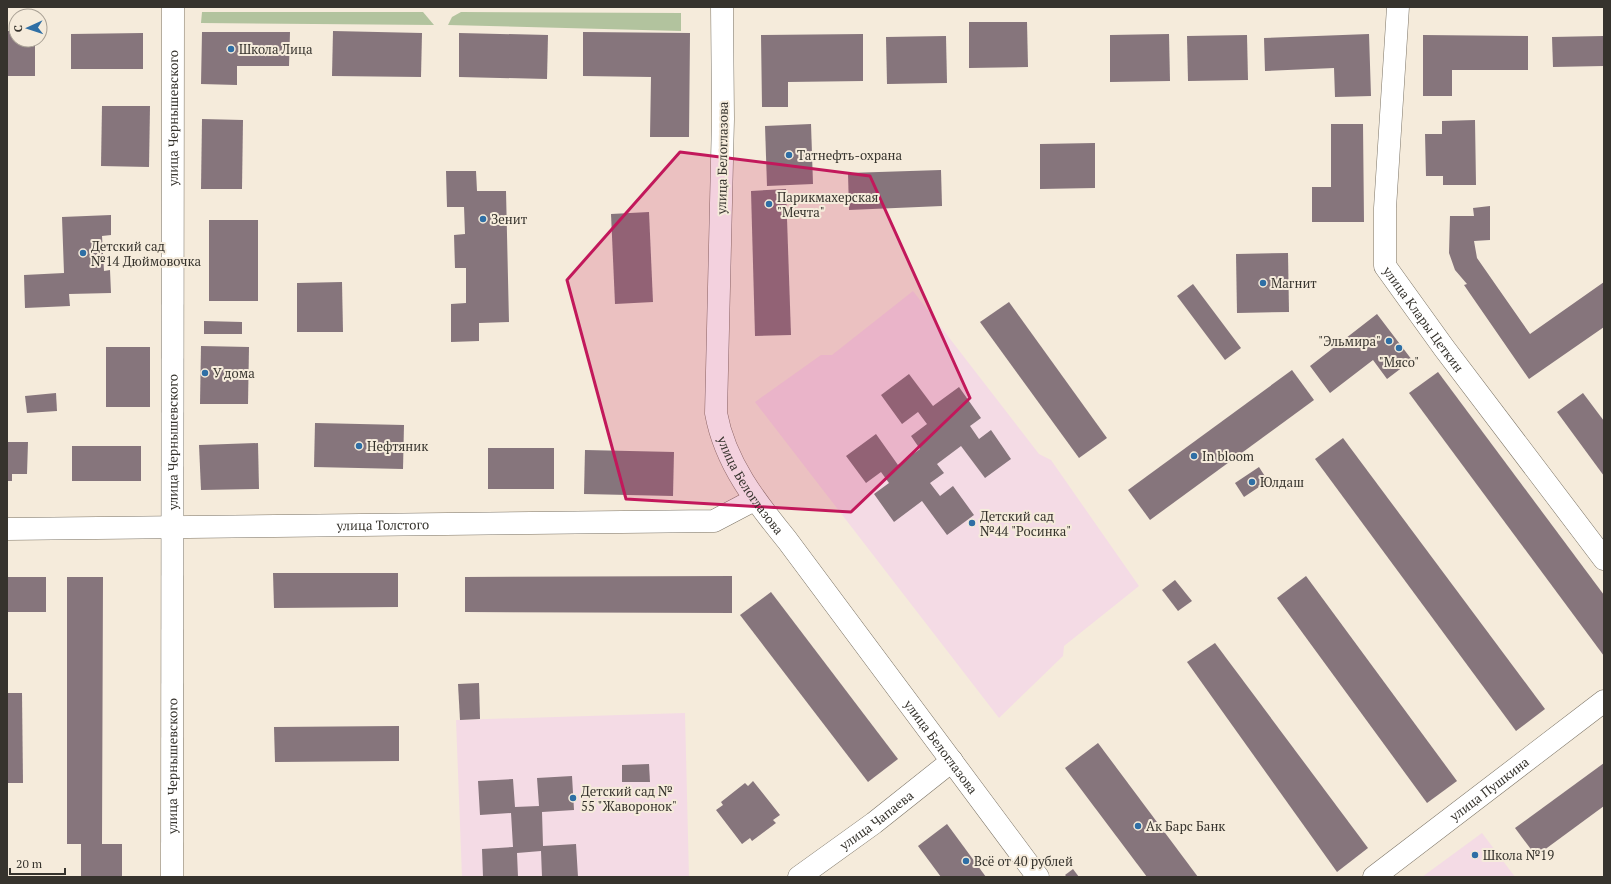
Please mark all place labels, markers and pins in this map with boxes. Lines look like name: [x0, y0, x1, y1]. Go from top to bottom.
place label: Школа Лица: [239, 40, 313, 58]
marker: Школа Лица: [226, 44, 236, 54]
place label: Татнефть-охрана: [797, 146, 903, 164]
marker: Татнефть-охрана: [784, 150, 794, 160]
place label: Парикмахерская "Мечта": [777, 188, 878, 221]
marker: Парикмахерская "Мечта": [764, 199, 774, 209]
place label: Зенит: [491, 210, 528, 228]
marker: Зенит: [478, 214, 488, 224]
place label: Детский сад №14 Дюймовочка: [91, 237, 202, 270]
marker: Детский сад №14 Дюймовочка: [78, 248, 88, 258]
place label: Магнит: [1271, 274, 1317, 292]
marker: Магнит: [1258, 278, 1268, 288]
place label: "Эльмира": [1318, 332, 1381, 350]
marker: "Эльмира": [1384, 336, 1394, 346]
marker: "Мясо": [1394, 343, 1404, 353]
place label: "Мясо": [1379, 353, 1419, 371]
place label: У дома: [213, 364, 255, 382]
marker: У дома: [200, 368, 210, 378]
place label: Нефтяник: [367, 437, 429, 455]
marker: Нефтяник: [354, 441, 364, 451]
place label: In bloom: [1202, 447, 1254, 465]
marker: In bloom: [1189, 451, 1199, 461]
place label: Юлдаш: [1260, 473, 1304, 491]
marker: Юлдаш: [1247, 477, 1257, 487]
place label: Детский сад №44 "Росинка": [980, 507, 1071, 540]
marker: Детский сад №44 "Росинка": [967, 518, 977, 528]
place label: Детский сад № 55 "Жаворонок": [581, 782, 677, 815]
marker: Детский сад № 55 "Жаворонок": [568, 793, 578, 803]
place label: Ак Барс Банк: [1146, 817, 1226, 835]
marker: Ак Барс Банк: [1133, 821, 1143, 831]
place label: Школа №19: [1483, 846, 1554, 864]
marker: Школа №19: [1470, 850, 1480, 860]
place label: Всё от 40 рублей: [974, 852, 1073, 870]
marker: Всё от 40 рублей: [961, 856, 971, 866]

